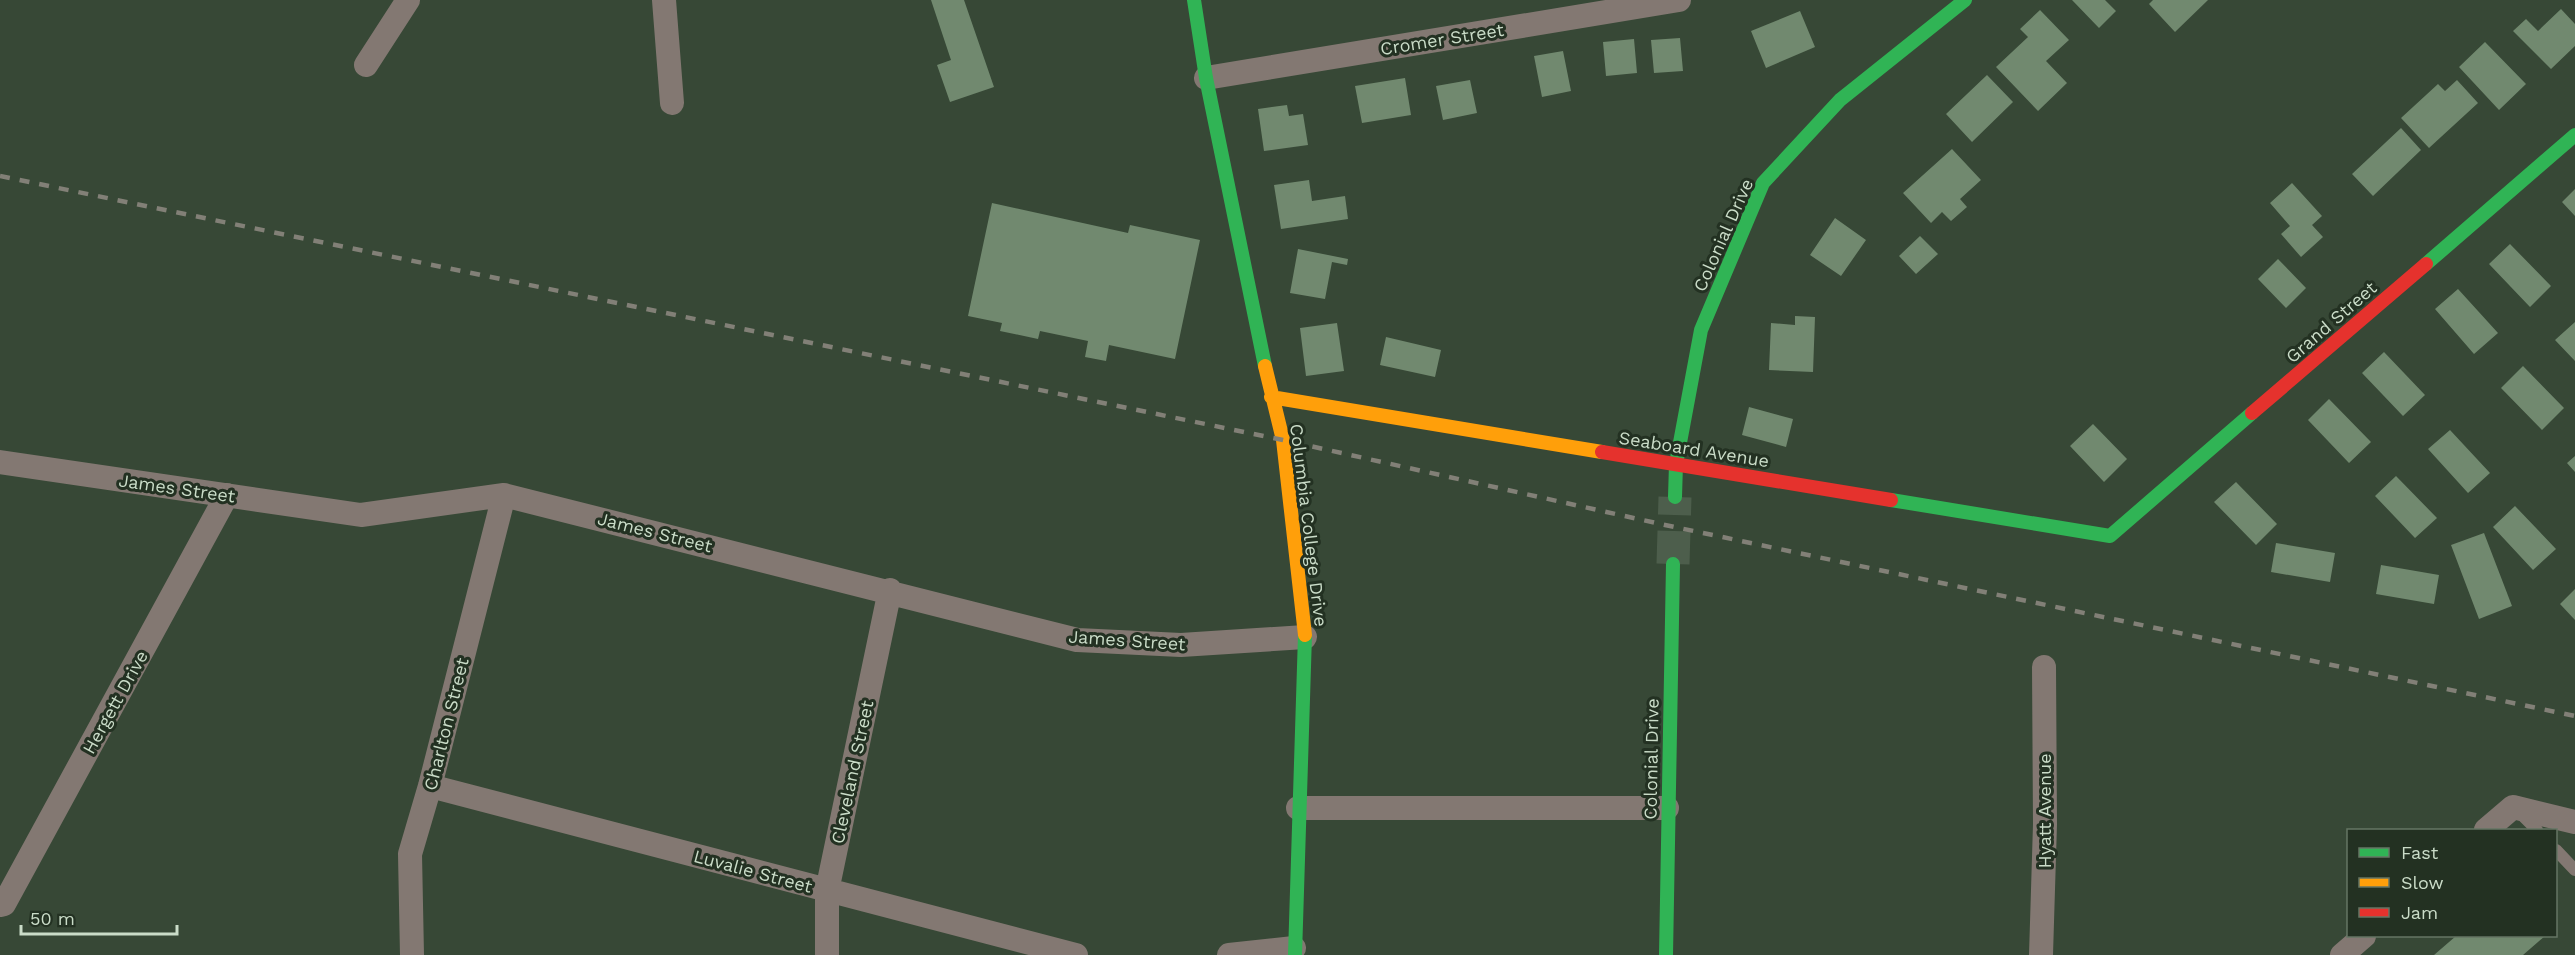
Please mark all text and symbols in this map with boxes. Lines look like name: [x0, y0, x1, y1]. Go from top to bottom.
street label: Cromer Street: [1379, 19, 1506, 59]
street label: Colonial Drive: [1689, 175, 1757, 295]
street label: Grand Street: [2281, 277, 2381, 367]
street label: Columbia College Drive: [1286, 422, 1332, 628]
street label: Seaboard Avenue: [1617, 427, 1771, 471]
street label: James Street: [117, 469, 237, 507]
street label: James Street: [596, 508, 715, 556]
street label: James Street: [1068, 625, 1187, 655]
street label: Hergett Drive: [78, 647, 152, 757]
street label: Charlton Street: [419, 655, 473, 793]
street label: Cleveland Street: [827, 698, 878, 846]
street label: Colonial Drive: [1639, 698, 1663, 820]
street label: Hyatt Avenue: [2034, 753, 2055, 869]
legend: [2347, 829, 2557, 937]
text: Fast: [2401, 842, 2439, 863]
street label: Luvalie Street: [691, 845, 815, 897]
text: Slow: [2401, 872, 2444, 893]
scale bar: [21, 898, 177, 936]
text: Jam: [2401, 902, 2438, 923]
text: 50 m: [30, 908, 75, 929]

